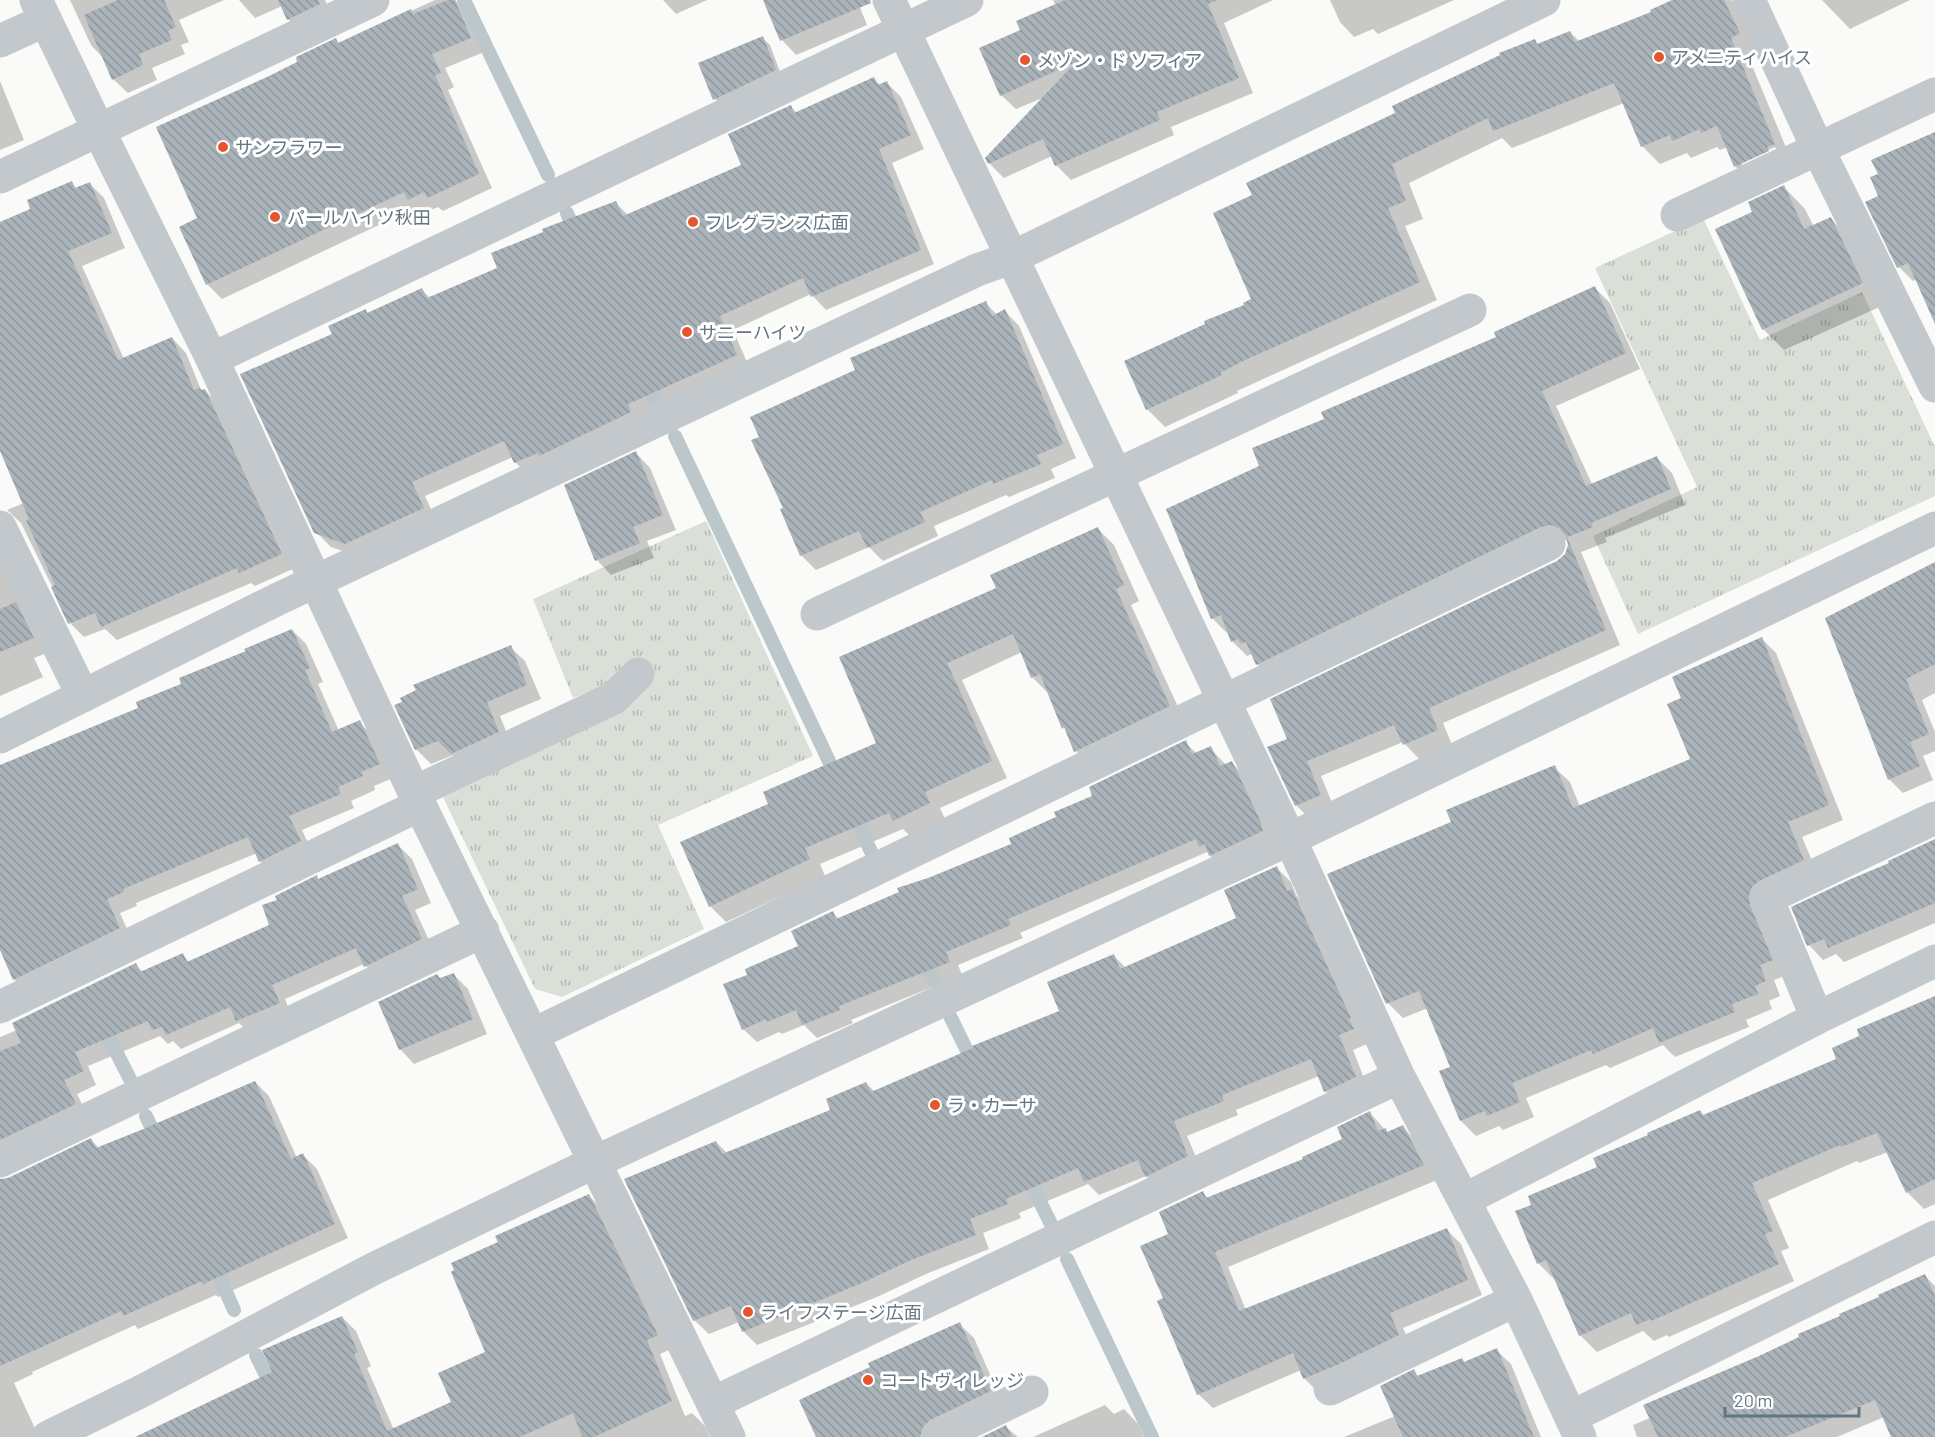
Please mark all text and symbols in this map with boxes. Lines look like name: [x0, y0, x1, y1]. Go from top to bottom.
place label: アメニティハイス: [1671, 46, 1812, 68]
place label: メゾン・ド ソフィア: [1037, 49, 1202, 71]
marker: アメニティハイス: [1652, 50, 1666, 64]
marker: メゾン・ド ソフィア: [1018, 53, 1032, 67]
place label: サンフラワー: [235, 136, 342, 158]
marker: サンフラワー: [216, 140, 230, 154]
place label: パールハイツ秋田: [287, 206, 431, 228]
marker: パールハイツ秋田: [268, 210, 282, 224]
place label: フレグランス広面: [705, 211, 849, 233]
marker: フレグランス広面: [686, 215, 700, 229]
place label: サニーハイツ: [699, 321, 806, 343]
marker: サニーハイツ: [680, 325, 694, 339]
place label: ラ・カーサ: [947, 1094, 1037, 1116]
marker: ラ・カーサ: [928, 1098, 942, 1112]
place label: ライフステージ広面: [760, 1301, 922, 1323]
marker: ライフステージ広面: [741, 1305, 755, 1319]
place label: コートヴィレッジ: [880, 1369, 1024, 1391]
marker: コートヴィレッジ: [861, 1373, 875, 1387]
scale bar: [1725, 1380, 1858, 1418]
text: 20 m: [1734, 1389, 1772, 1411]

